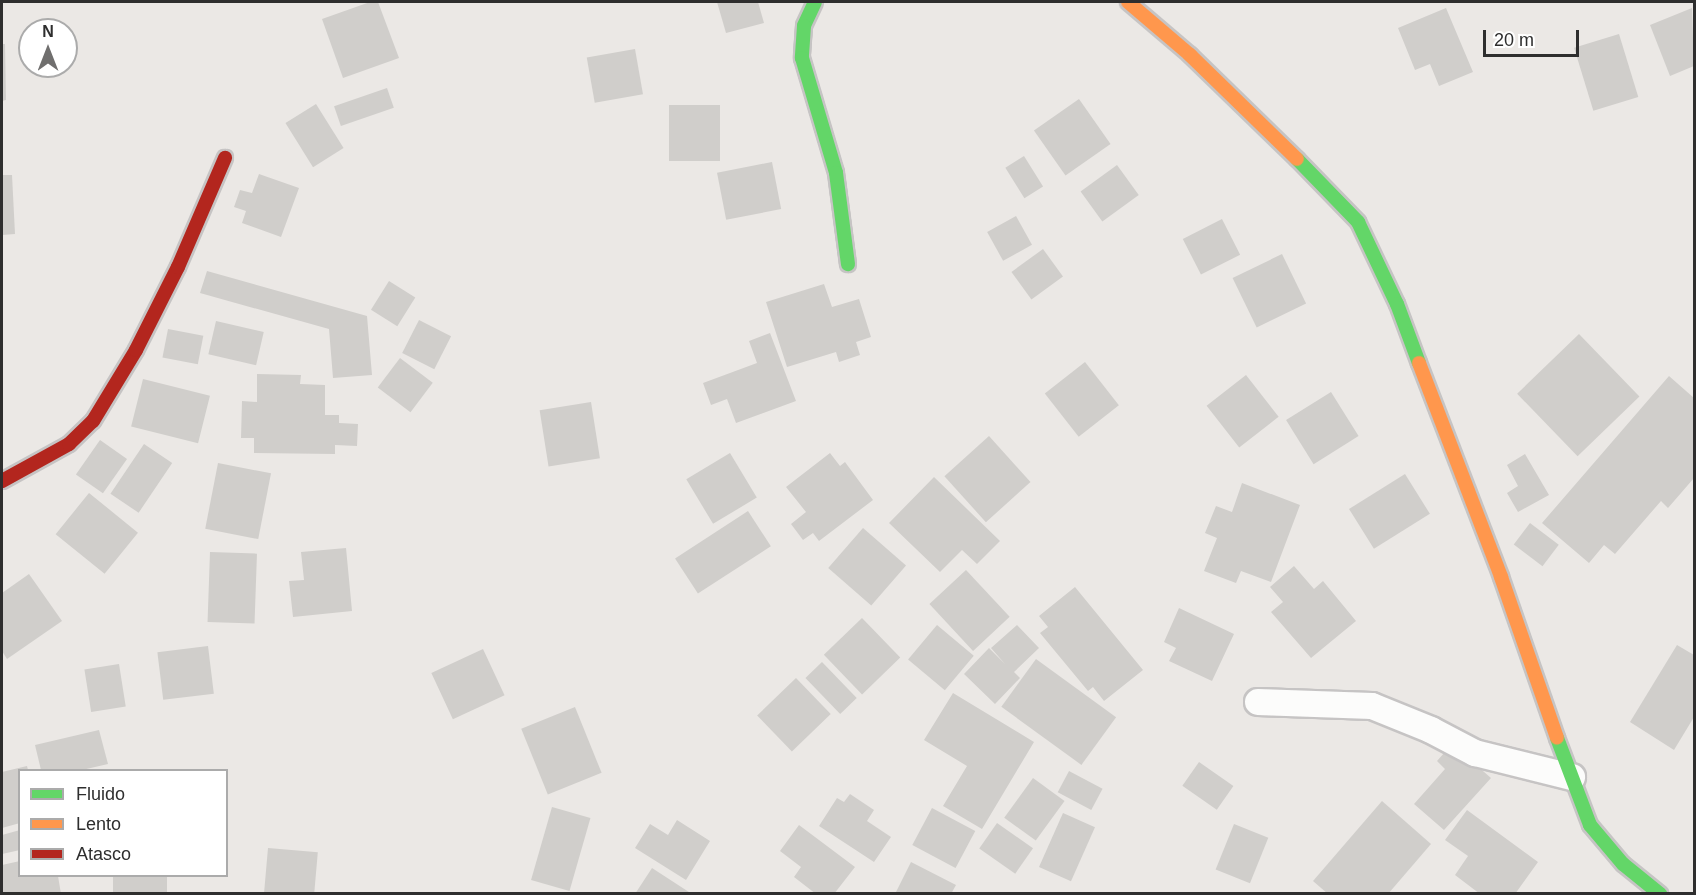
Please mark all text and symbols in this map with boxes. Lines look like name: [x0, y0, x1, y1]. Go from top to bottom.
north arrow: [18, 18, 78, 78]
scale bar: [1486, 18, 1582, 56]
text: N: [42, 23, 54, 40]
text: 20 m: [1494, 30, 1534, 50]
legend: [18, 769, 228, 877]
text: Fluido: [76, 784, 125, 804]
text: Lento: [76, 814, 121, 834]
text: Atasco: [76, 844, 131, 864]

